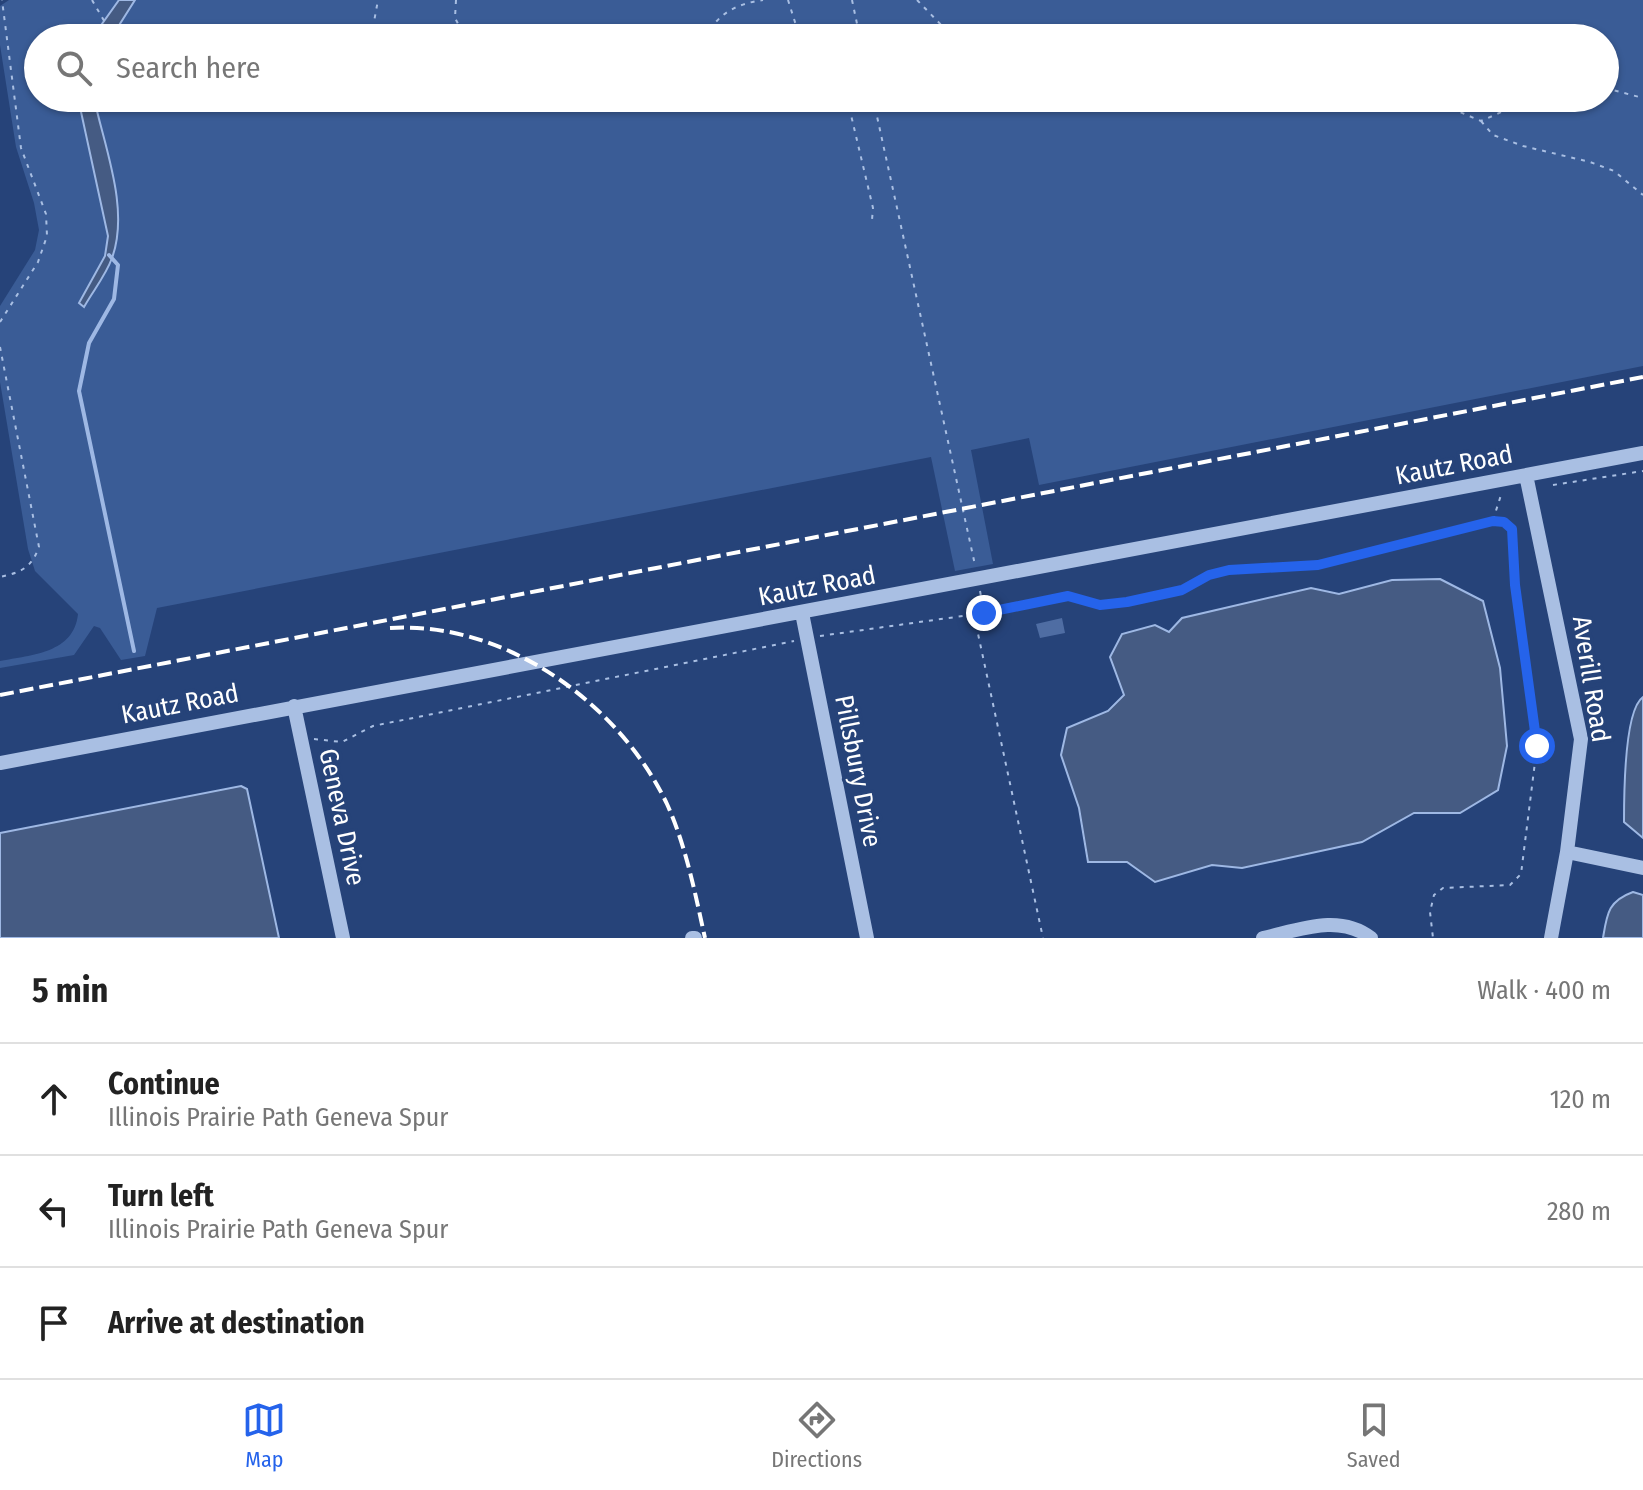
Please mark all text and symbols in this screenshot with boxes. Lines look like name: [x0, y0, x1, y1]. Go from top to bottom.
search box: [24, 24, 1619, 112]
icon: search: [52, 46, 96, 90]
text: Search here: [116, 50, 261, 86]
street label: Kautz Road: [1393, 438, 1515, 492]
street label: Kautz Road: [756, 559, 878, 613]
route end: [966, 595, 1002, 631]
street label: Averill Road: [1566, 614, 1616, 744]
street label: Kautz Road: [119, 677, 241, 731]
street label: Pillsbury Drive: [828, 692, 888, 850]
route start: [1519, 728, 1555, 764]
street label: Geneva Drive: [312, 746, 372, 888]
text: 5 min: [32, 970, 108, 1011]
text: Walk · 400 m: [1477, 975, 1611, 1006]
text: Continue: [108, 1066, 220, 1102]
icon: ahead: [32, 1077, 76, 1121]
text: 120 m: [1550, 1084, 1611, 1115]
text: Illinois Prairie Path Geneva Spur: [108, 1102, 448, 1133]
text: Turn left: [108, 1178, 214, 1214]
icon: left: [32, 1189, 76, 1233]
text: 280 m: [1547, 1196, 1611, 1227]
text: Illinois Prairie Path Geneva Spur: [108, 1214, 448, 1245]
icon: arrive: [32, 1301, 76, 1345]
text: Arrive at destination: [108, 1305, 365, 1341]
tab: Map: [242, 1398, 286, 1473]
tab: Directions: [771, 1398, 862, 1473]
tab: Saved: [1347, 1398, 1401, 1473]

